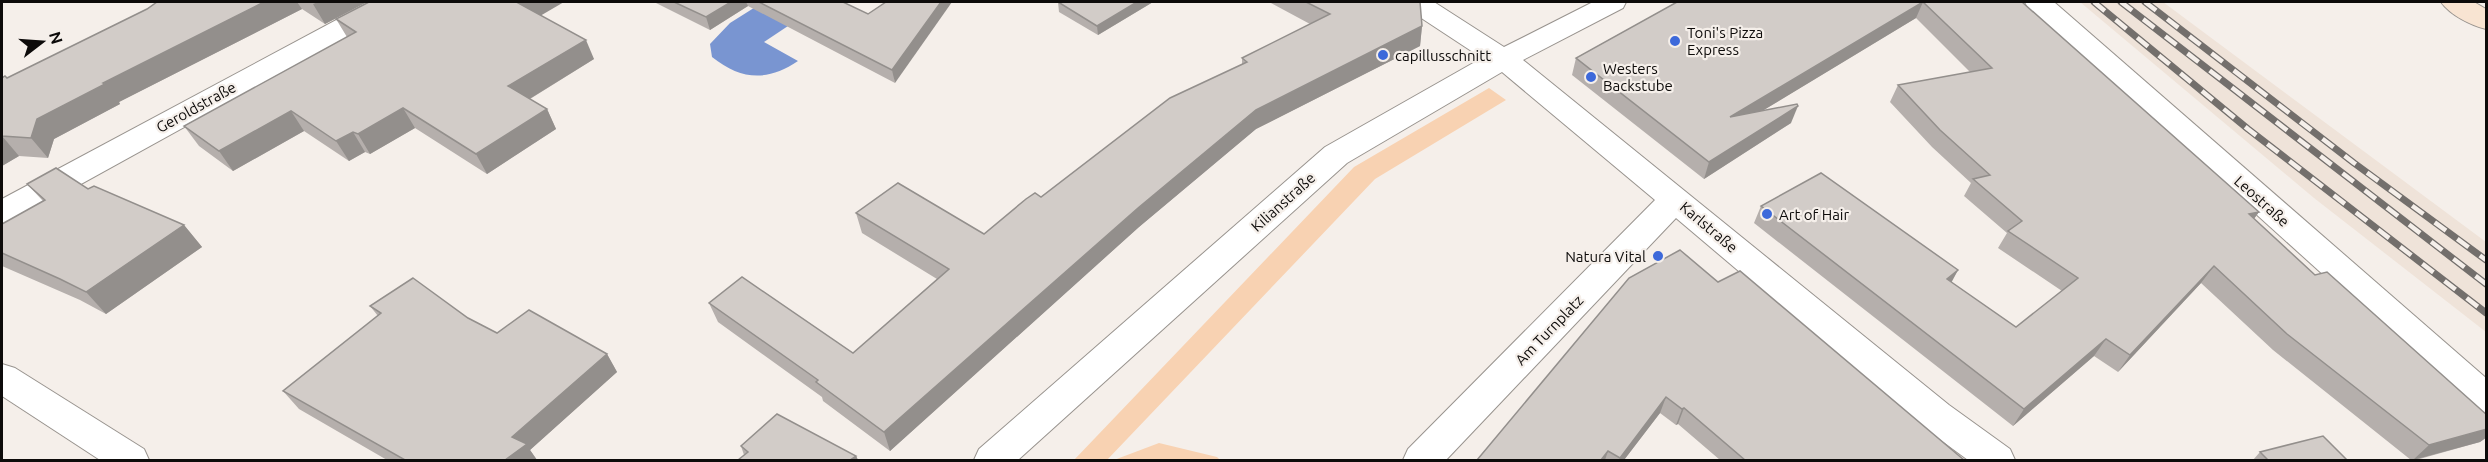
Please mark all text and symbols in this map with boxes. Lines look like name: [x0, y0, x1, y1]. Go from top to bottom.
north arrow: [12, 12, 72, 72]
place label: Toni's Pizza Express: [1687, 24, 1763, 58]
text: N: [46, 29, 67, 46]
marker: Toni's Pizza Express: [1668, 34, 1682, 48]
place label: capillusschnitt: [1395, 47, 1491, 64]
marker: capillusschnitt: [1376, 48, 1390, 62]
place label: Westers Backstube: [1603, 60, 1673, 94]
marker: Westers Backstube: [1584, 70, 1598, 84]
street label: Geroldstraße: [153, 78, 239, 136]
street label: Kilianstraße: [1248, 169, 1318, 235]
street label: Leostraße: [2231, 172, 2293, 230]
street label: Karlstraße: [1677, 198, 1741, 256]
place label: Art of Hair: [1779, 206, 1850, 223]
marker: Art of Hair: [1760, 207, 1774, 221]
place label: Natura Vital: [1565, 248, 1646, 265]
marker: Natura Vital: [1651, 249, 1665, 263]
street label: Am Turnplatz: [1512, 292, 1586, 368]

